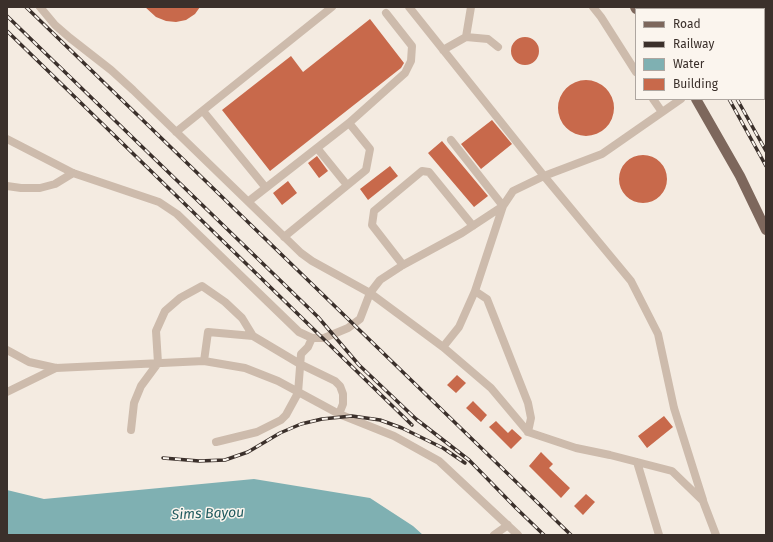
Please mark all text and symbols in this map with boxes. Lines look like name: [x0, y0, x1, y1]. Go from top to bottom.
legend: [635, 8, 765, 100]
text: Road: [673, 17, 701, 31]
text: Railway: [673, 37, 714, 51]
text: Water: [673, 57, 704, 71]
text: Building: [673, 77, 718, 91]
water label: Sims Bayou: [171, 504, 245, 524]

